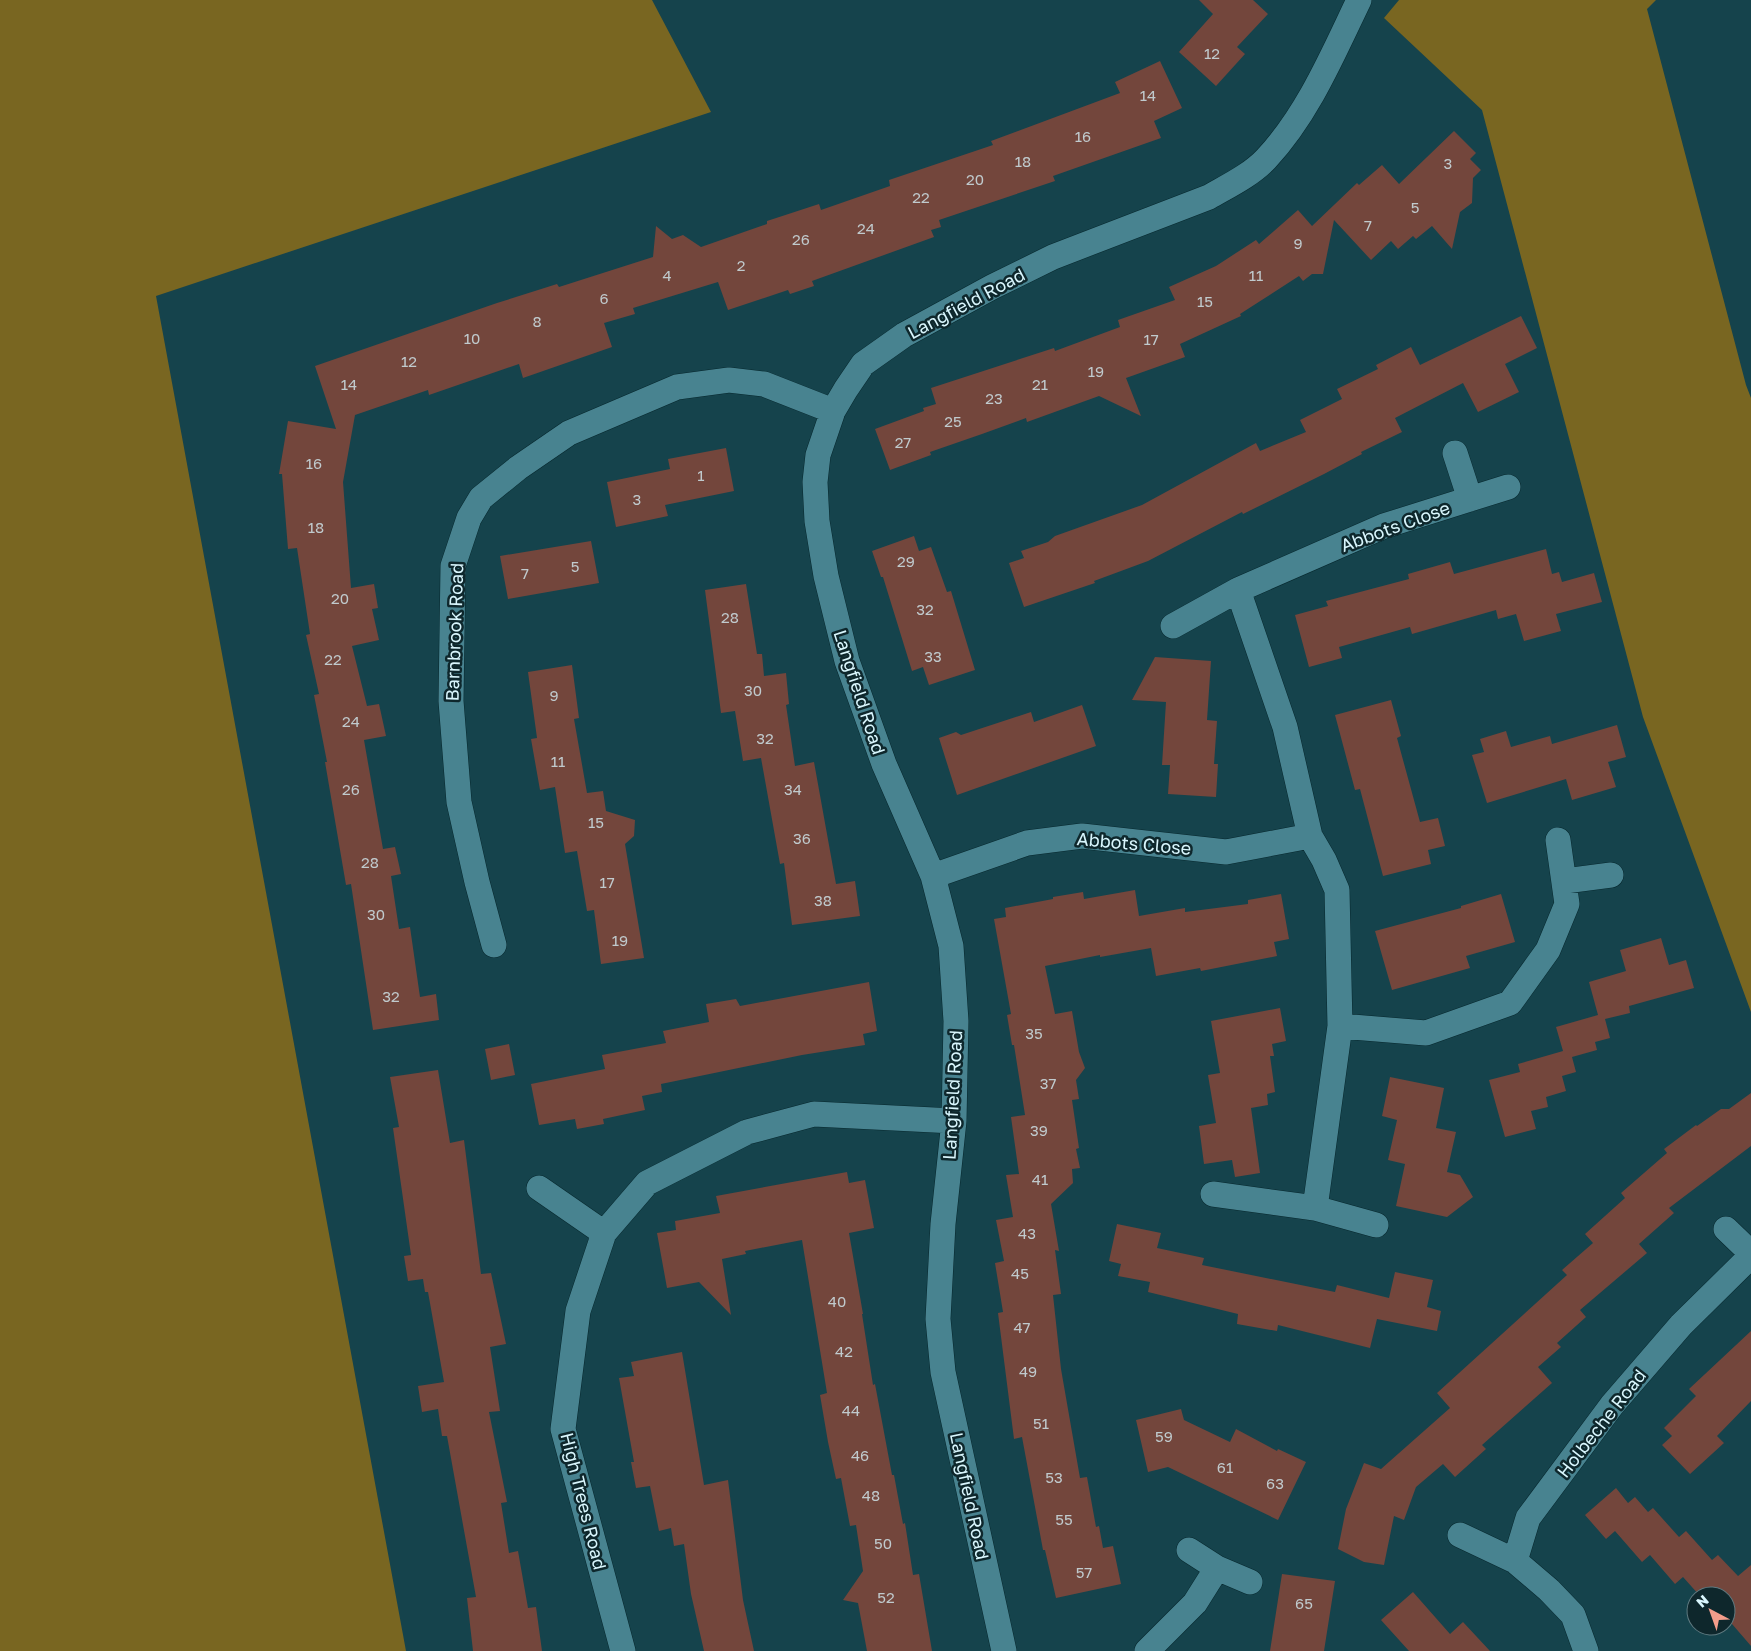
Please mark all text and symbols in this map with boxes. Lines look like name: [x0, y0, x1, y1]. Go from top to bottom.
house number: 12: [1204, 44, 1220, 62]
house number: 14: [1140, 86, 1156, 104]
house number: 16: [1075, 127, 1091, 145]
house number: 18: [1015, 152, 1031, 170]
house number: 3: [1444, 154, 1452, 172]
house number: 20: [966, 170, 984, 188]
house number: 22: [912, 188, 930, 206]
house number: 5: [1411, 198, 1419, 216]
house number: 7: [1364, 216, 1372, 234]
house number: 24: [857, 219, 875, 237]
house number: 26: [792, 230, 810, 248]
house number: 9: [1293, 234, 1303, 252]
house number: 2: [737, 256, 745, 274]
street label: Langfield Road: [904, 263, 1028, 343]
house number: 4: [662, 266, 672, 284]
house number: 11: [1249, 266, 1263, 284]
house number: 6: [599, 289, 609, 307]
house number: 15: [1197, 292, 1213, 310]
house number: 8: [532, 312, 542, 330]
house number: 10: [464, 329, 480, 347]
house number: 17: [1143, 330, 1159, 348]
house number: 12: [401, 352, 417, 370]
house number: 19: [1088, 362, 1104, 380]
house number: 14: [341, 375, 357, 393]
house number: 21: [1032, 375, 1048, 393]
house number: 23: [985, 389, 1003, 407]
house number: 25: [944, 412, 962, 430]
house number: 27: [895, 433, 911, 451]
house number: 16: [306, 454, 322, 472]
house number: 1: [697, 466, 705, 484]
house number: 3: [633, 490, 641, 508]
street label: Abbots Close: [1337, 496, 1453, 556]
house number: 18: [308, 518, 324, 536]
house number: 29: [897, 552, 915, 570]
house number: 5: [571, 557, 579, 575]
street label: Barnbrook Road: [441, 562, 467, 702]
house number: 7: [521, 564, 529, 582]
house number: 20: [331, 589, 349, 607]
house number: 32: [916, 600, 934, 618]
house number: 28: [721, 608, 739, 626]
street label: Langfield Road: [829, 627, 891, 757]
house number: 33: [924, 647, 942, 665]
house number: 22: [324, 650, 342, 668]
house number: 30: [744, 681, 762, 699]
house number: 9: [549, 686, 559, 704]
house number: 24: [342, 712, 360, 730]
house number: 32: [756, 729, 774, 747]
house number: 11: [551, 752, 565, 770]
house number: 26: [342, 780, 360, 798]
house number: 34: [784, 780, 802, 798]
house number: 15: [588, 813, 604, 831]
street label: Abbots Close: [1076, 827, 1192, 859]
house number: 36: [793, 829, 811, 847]
house number: 28: [361, 853, 379, 871]
house number: 17: [599, 873, 615, 891]
house number: 38: [814, 891, 832, 909]
house number: 30: [367, 905, 385, 923]
house number: 19: [612, 931, 628, 949]
house number: 32: [382, 987, 400, 1005]
house number: 35: [1025, 1024, 1043, 1042]
street label: Langfield Road: [938, 1030, 966, 1160]
house number: 37: [1040, 1074, 1056, 1092]
house number: 39: [1030, 1121, 1048, 1139]
house number: 41: [1032, 1170, 1048, 1188]
house number: 43: [1018, 1224, 1036, 1242]
house number: 45: [1011, 1264, 1029, 1282]
house number: 40: [828, 1292, 846, 1310]
house number: 47: [1013, 1318, 1031, 1336]
house number: 42: [835, 1342, 853, 1360]
house number: 49: [1019, 1362, 1037, 1380]
street label: Holbeche Road: [1552, 1364, 1650, 1482]
house number: 44: [842, 1401, 860, 1419]
house number: 51: [1033, 1414, 1049, 1432]
house number: 59: [1155, 1427, 1173, 1445]
street label: High Trees Road: [556, 1430, 612, 1572]
street label: Langfield Road: [946, 1430, 994, 1562]
house number: 46: [851, 1446, 869, 1464]
house number: 61: [1217, 1458, 1233, 1476]
house number: 53: [1045, 1468, 1063, 1486]
house number: 63: [1266, 1474, 1284, 1492]
house number: 48: [862, 1486, 880, 1504]
house number: 55: [1055, 1510, 1073, 1528]
house number: 50: [874, 1534, 892, 1552]
house number: 57: [1076, 1563, 1092, 1581]
north arrow: [1686, 1586, 1736, 1636]
house number: 52: [877, 1588, 895, 1606]
text: N: [1693, 1591, 1712, 1611]
house number: 65: [1295, 1594, 1313, 1612]

